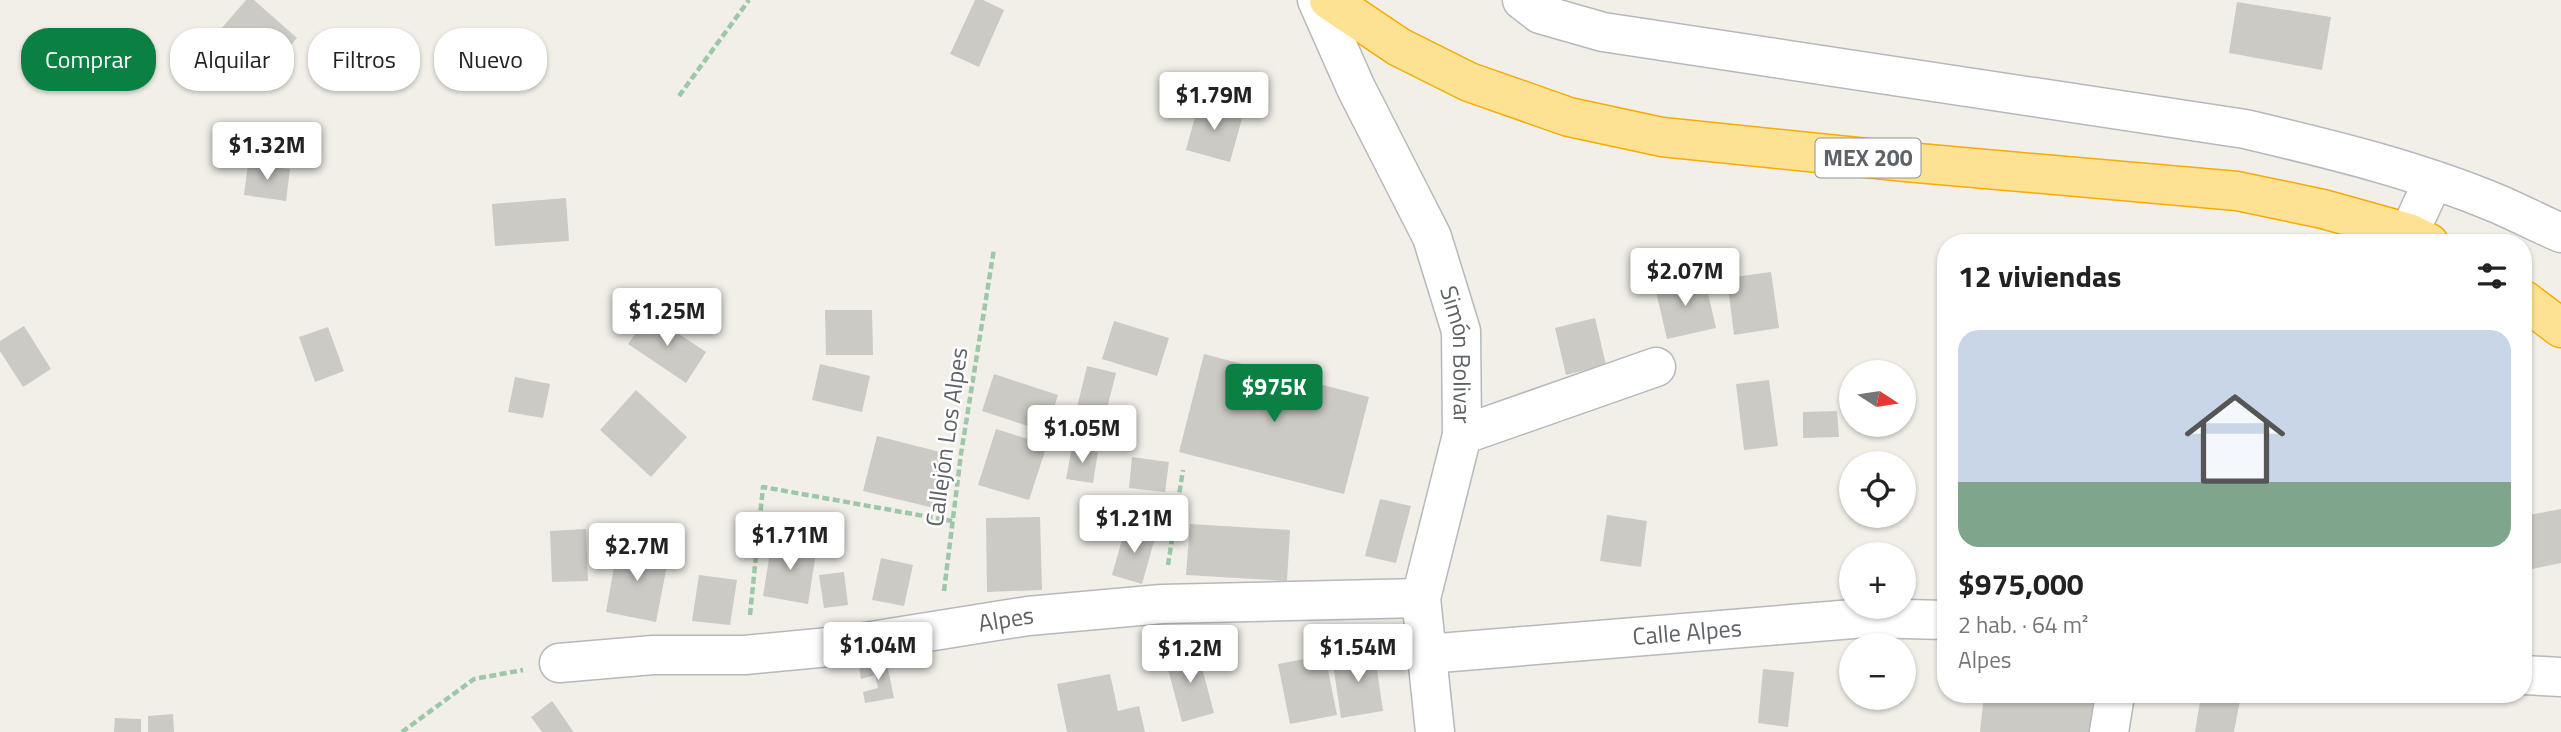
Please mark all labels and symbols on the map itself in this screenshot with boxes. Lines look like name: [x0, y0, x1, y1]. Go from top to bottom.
pin: $1.79M: [1157, 72, 1271, 132]
pin: $1.32M: [210, 122, 324, 182]
road number: MEX 200: [1815, 139, 1920, 178]
pin: $2.07M: [1628, 248, 1742, 308]
street label: Simón Bolivar: [1431, 281, 1481, 424]
pin: $1.25M: [610, 288, 724, 348]
street label: Callejón Los Alpes: [916, 345, 976, 529]
north arrow: [1839, 360, 1916, 438]
pin: $975K: [1225, 364, 1323, 424]
pin: $1.05M: [1025, 406, 1139, 465]
pin: $1.21M: [1077, 496, 1191, 555]
pin: $1.71M: [733, 512, 847, 572]
pin: $2.7M: [588, 524, 686, 583]
street label: Alpes: [976, 597, 1035, 641]
street label: Calle Alpes: [1631, 609, 1743, 654]
pin: $1.04M: [821, 622, 935, 682]
pin: $1.54M: [1301, 624, 1415, 684]
pin: $1.2M: [1141, 626, 1239, 685]

